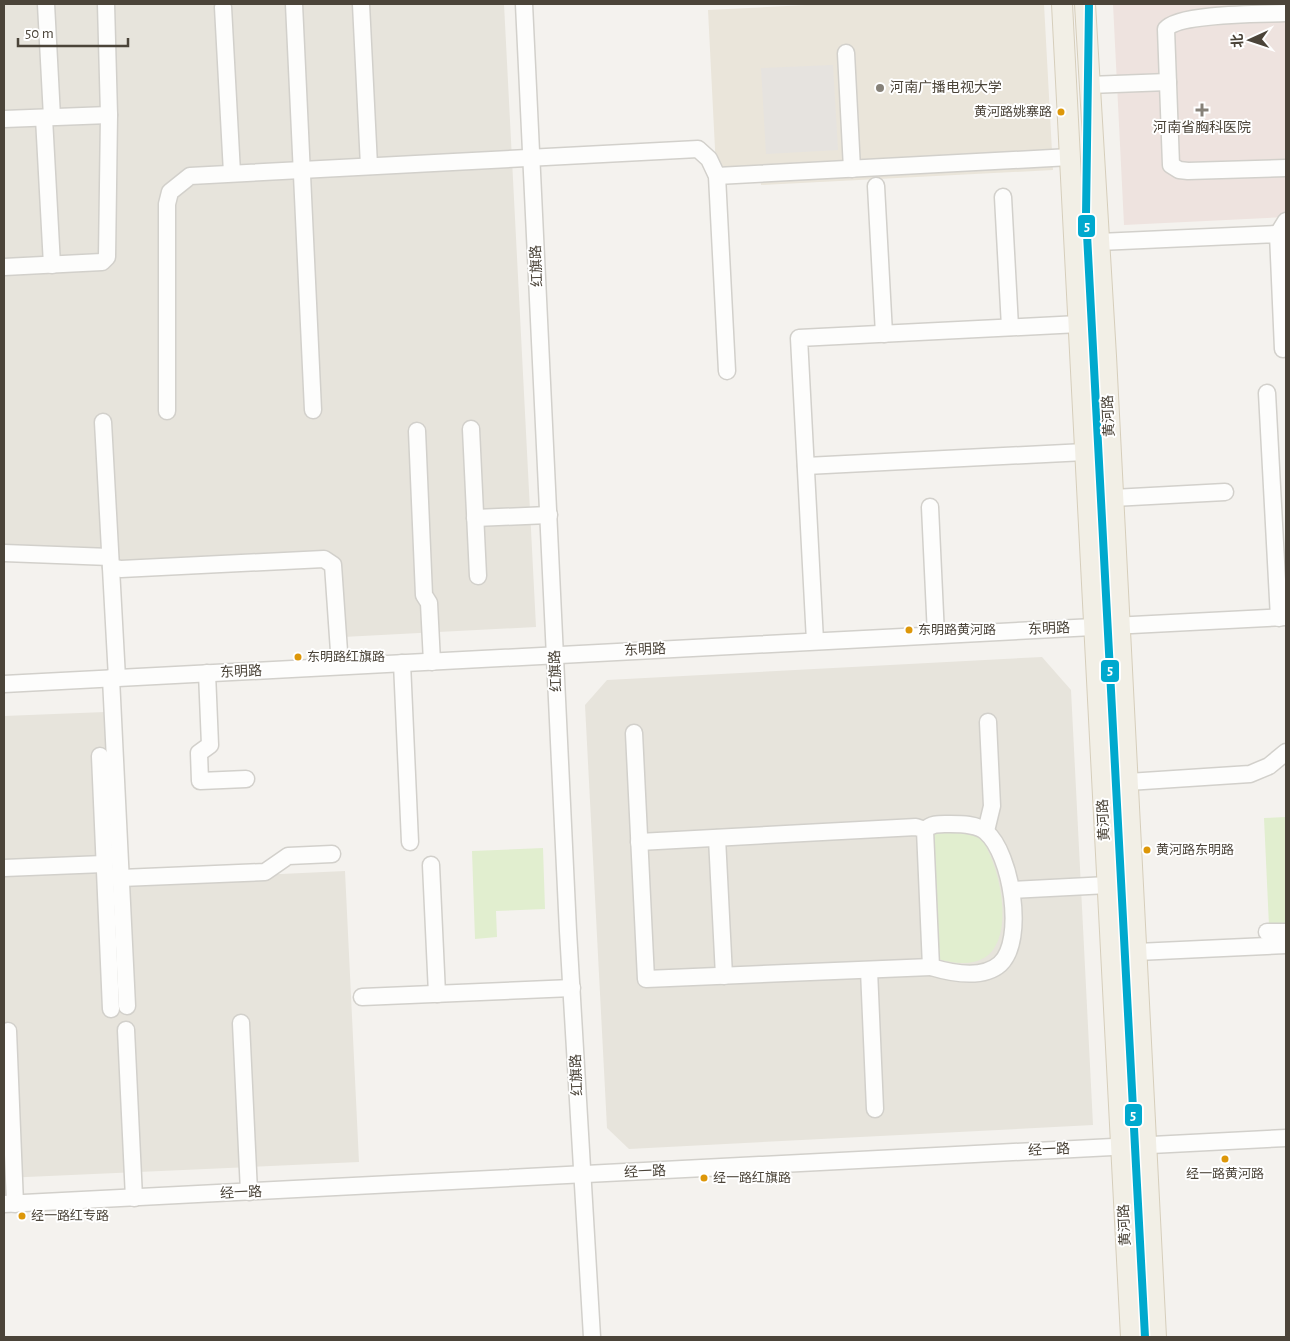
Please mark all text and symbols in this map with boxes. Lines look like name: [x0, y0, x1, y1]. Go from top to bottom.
scale bar: [18, 15, 128, 47]
north arrow: [1225, 15, 1275, 65]
text: 50 m: [25, 26, 54, 41]
text: 北: [1230, 33, 1245, 48]
place label: 河南广播电视大学: [890, 80, 1002, 95]
marker: 河南广播电视大学: [874, 82, 886, 94]
marker: 河南省胸科医院: [1195, 103, 1209, 117]
place label: 黄河路姚寨路: [974, 104, 1052, 119]
marker: 黄河路姚寨路: [1056, 107, 1066, 117]
place label: 河南省胸科医院: [1153, 120, 1251, 135]
line badge: 5: [1077, 214, 1096, 238]
text: 5: [1084, 220, 1090, 234]
street label: 红旗路: [528, 245, 545, 287]
street label: 黄河路: [1100, 395, 1117, 437]
street label: 东明路: [1028, 620, 1070, 637]
place label: 东明路黄河路: [918, 623, 996, 637]
marker: 东明路黄河路: [904, 625, 914, 635]
street label: 东明路: [624, 641, 666, 658]
place label: 东明路红旗路: [307, 649, 385, 664]
street label: 红旗路: [547, 650, 564, 692]
marker: 东明路红旗路: [293, 652, 303, 662]
line badge: 5: [1100, 659, 1120, 683]
street label: 东明路: [220, 663, 262, 680]
text: 5: [1107, 664, 1113, 678]
street label: 黄河路: [1095, 799, 1112, 841]
place label: 黄河路东明路: [1156, 843, 1234, 857]
marker: 黄河路东明路: [1142, 845, 1152, 855]
street label: 红旗路: [568, 1054, 585, 1096]
line badge: 5: [1124, 1103, 1143, 1127]
text: 5: [1130, 1109, 1136, 1123]
street label: 经一路: [1028, 1141, 1070, 1158]
marker: 经一路黄河路: [1220, 1154, 1230, 1164]
street label: 经一路: [624, 1163, 666, 1180]
place label: 经一路黄河路: [1186, 1167, 1264, 1181]
place label: 经一路红旗路: [713, 1170, 791, 1185]
marker: 经一路红旗路: [699, 1173, 709, 1183]
street label: 经一路: [220, 1184, 262, 1201]
street label: 黄河路: [1116, 1204, 1133, 1246]
place label: 经一路红专路: [31, 1208, 109, 1223]
marker: 经一路红专路: [17, 1211, 27, 1221]

